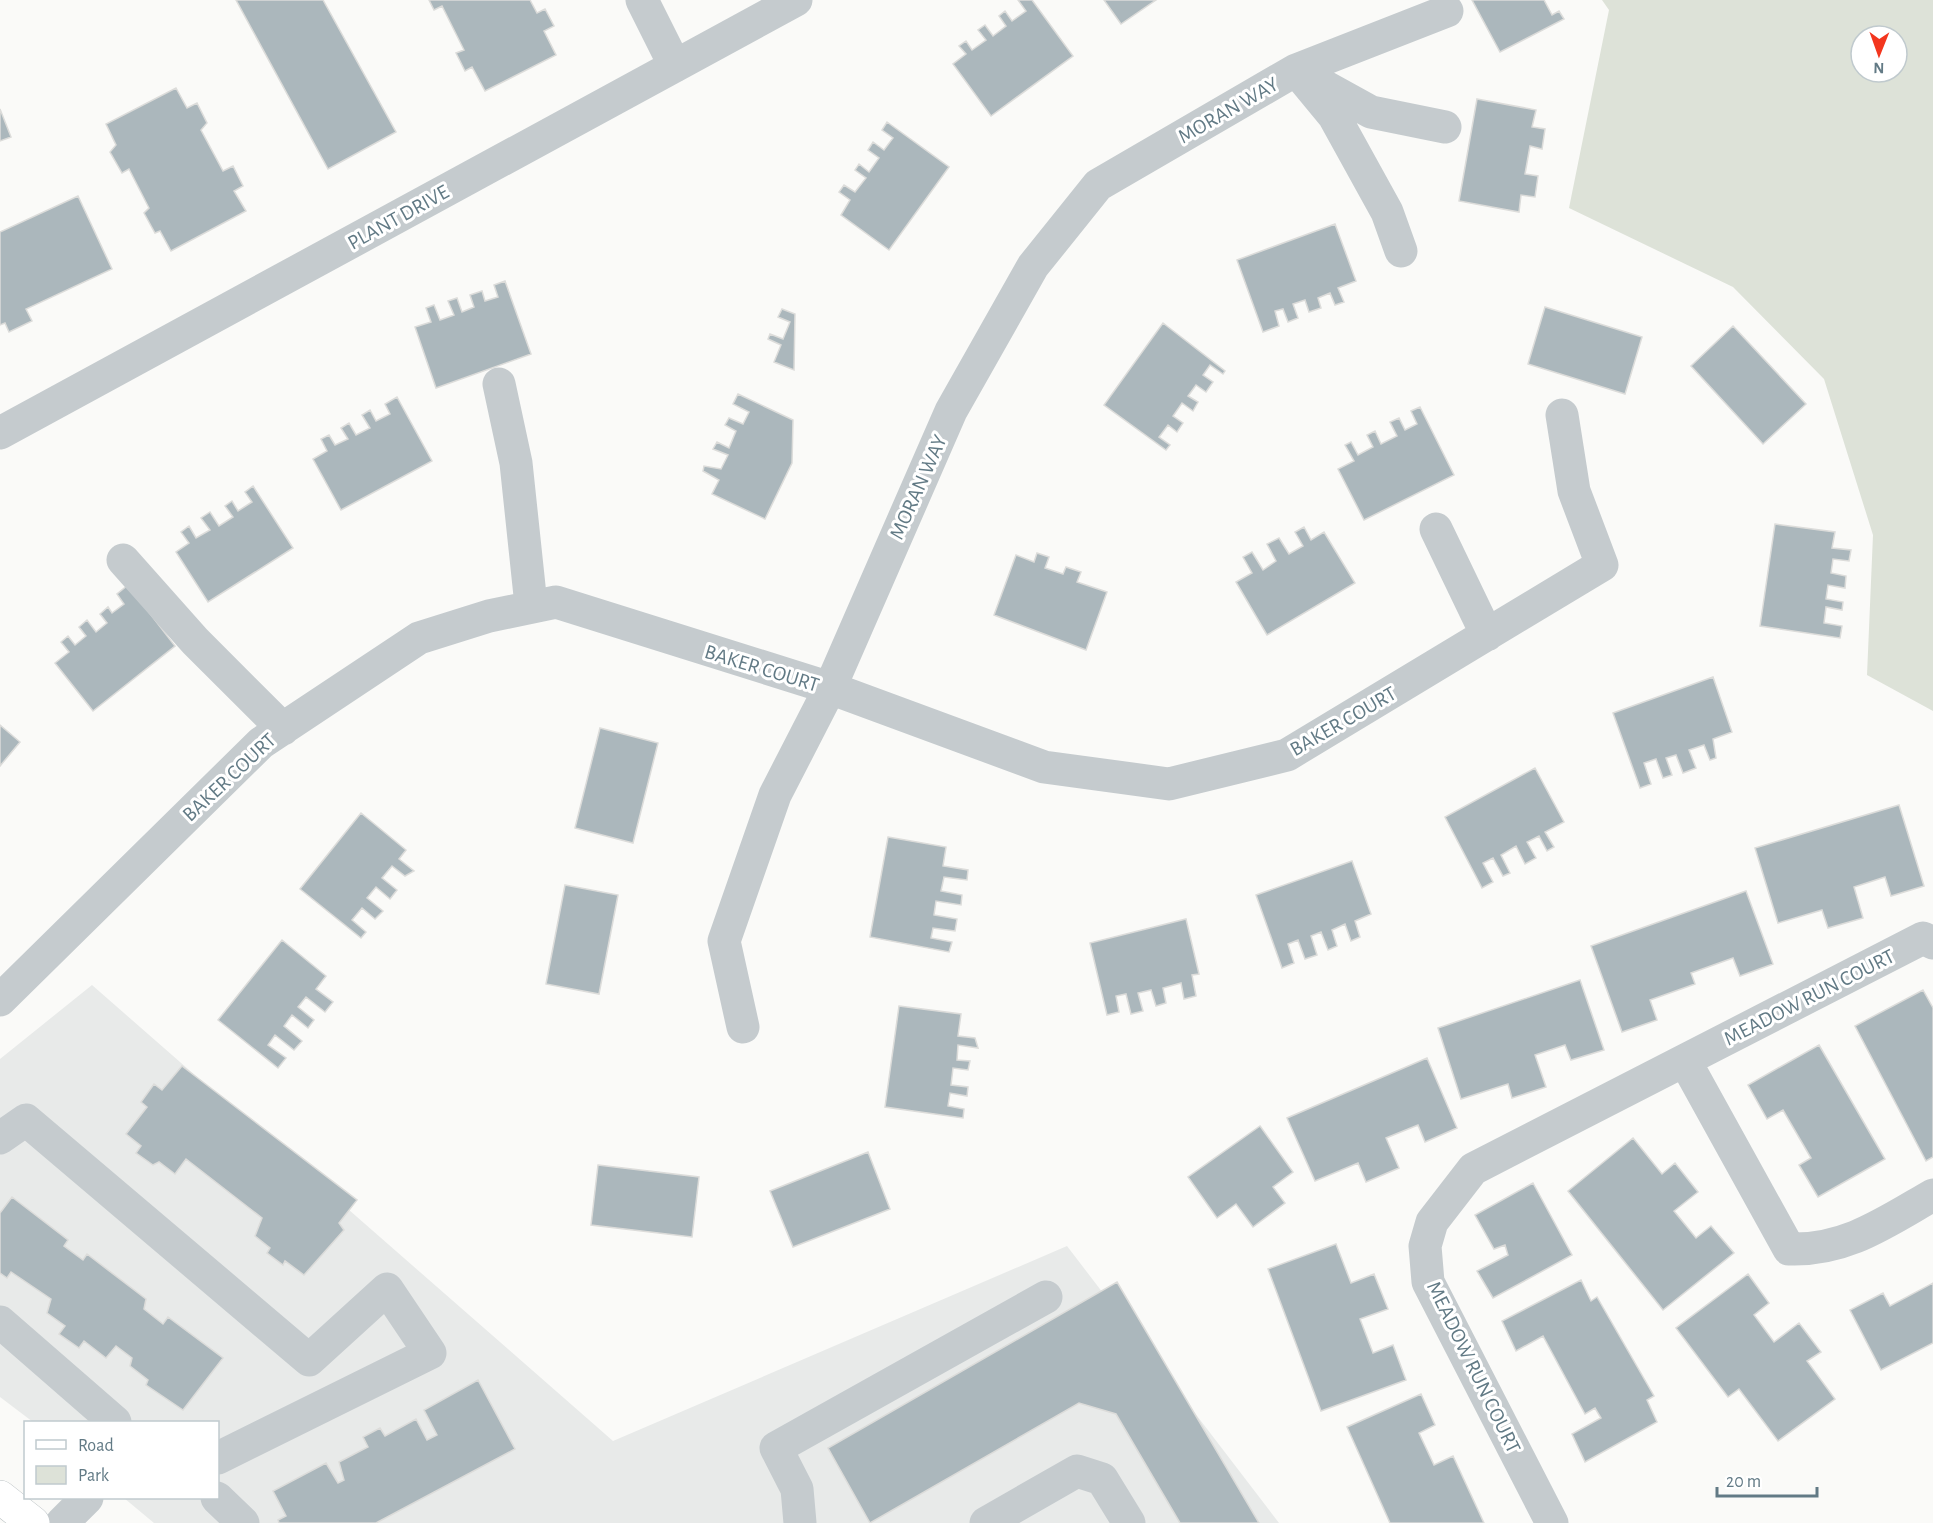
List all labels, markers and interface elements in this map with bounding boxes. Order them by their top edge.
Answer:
north arrow [1849,24,1909,84]
text: N [1873,60,1884,76]
street label: MORAN WAY [1174,73,1282,148]
street label: PLANT DRIVE [344,181,452,254]
street label: MORAN WAY [886,432,951,543]
street label: BAKER COURT [702,641,822,696]
street label: BAKER COURT [1287,683,1400,760]
street label: BAKER COURT [179,729,280,826]
street label: MEADOW RUN COURT [1721,945,1898,1050]
street label: MEADOW RUN COURT [1423,1278,1524,1456]
legend [24,1421,219,1499]
text: Road [78,1437,114,1455]
scale bar [1717,1460,1818,1498]
text: Park [78,1467,110,1485]
text: 20 m [1726,1473,1761,1491]

